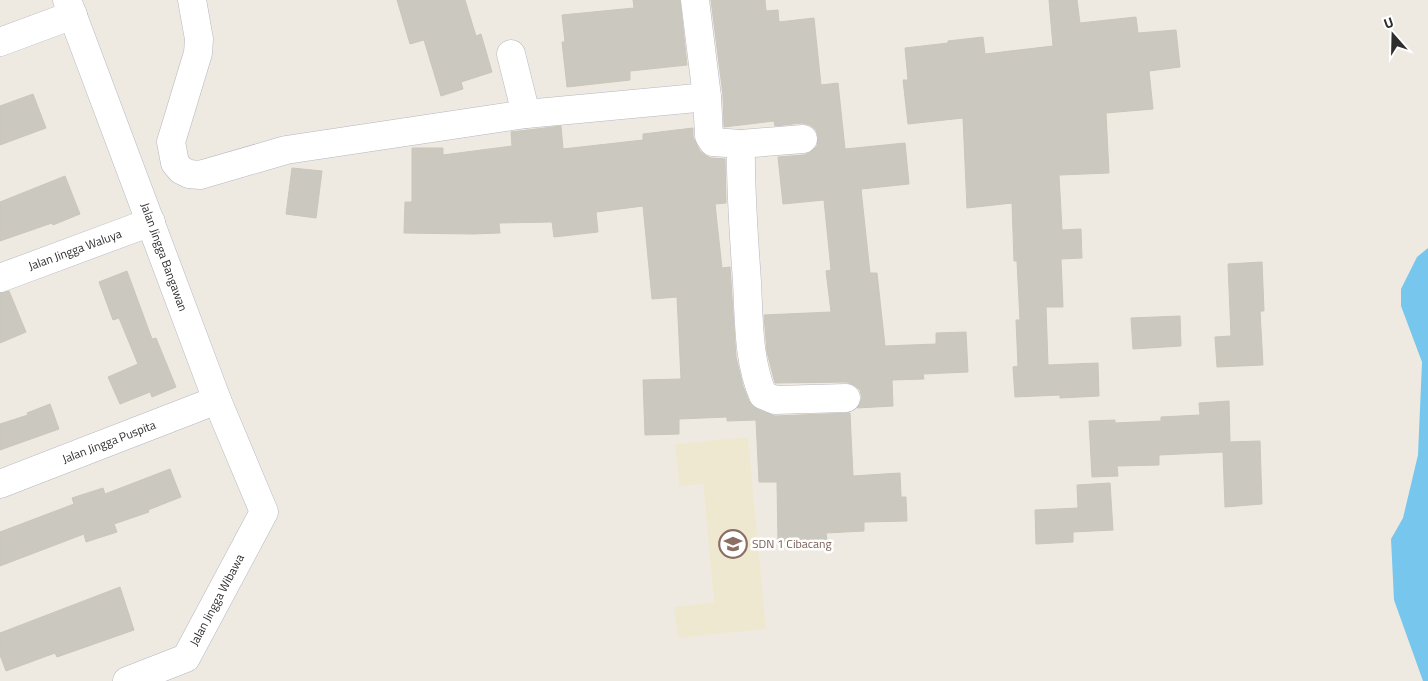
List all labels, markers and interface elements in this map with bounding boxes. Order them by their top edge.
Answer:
north arrow [1368,10,1418,60]
text: U [1380,11,1396,34]
street label: Jalan Jingga Bangawan [136,200,193,314]
street label: Jalan Jingga Waluya [25,224,124,275]
street label: Jalan Jingga Puspita [59,415,158,468]
school or university icon: SDN 1 Cibacang [718,529,748,559]
place label: SDN 1 Cibacang [752,534,832,553]
street label: Jalan Jingga Wibawa [184,550,249,649]

